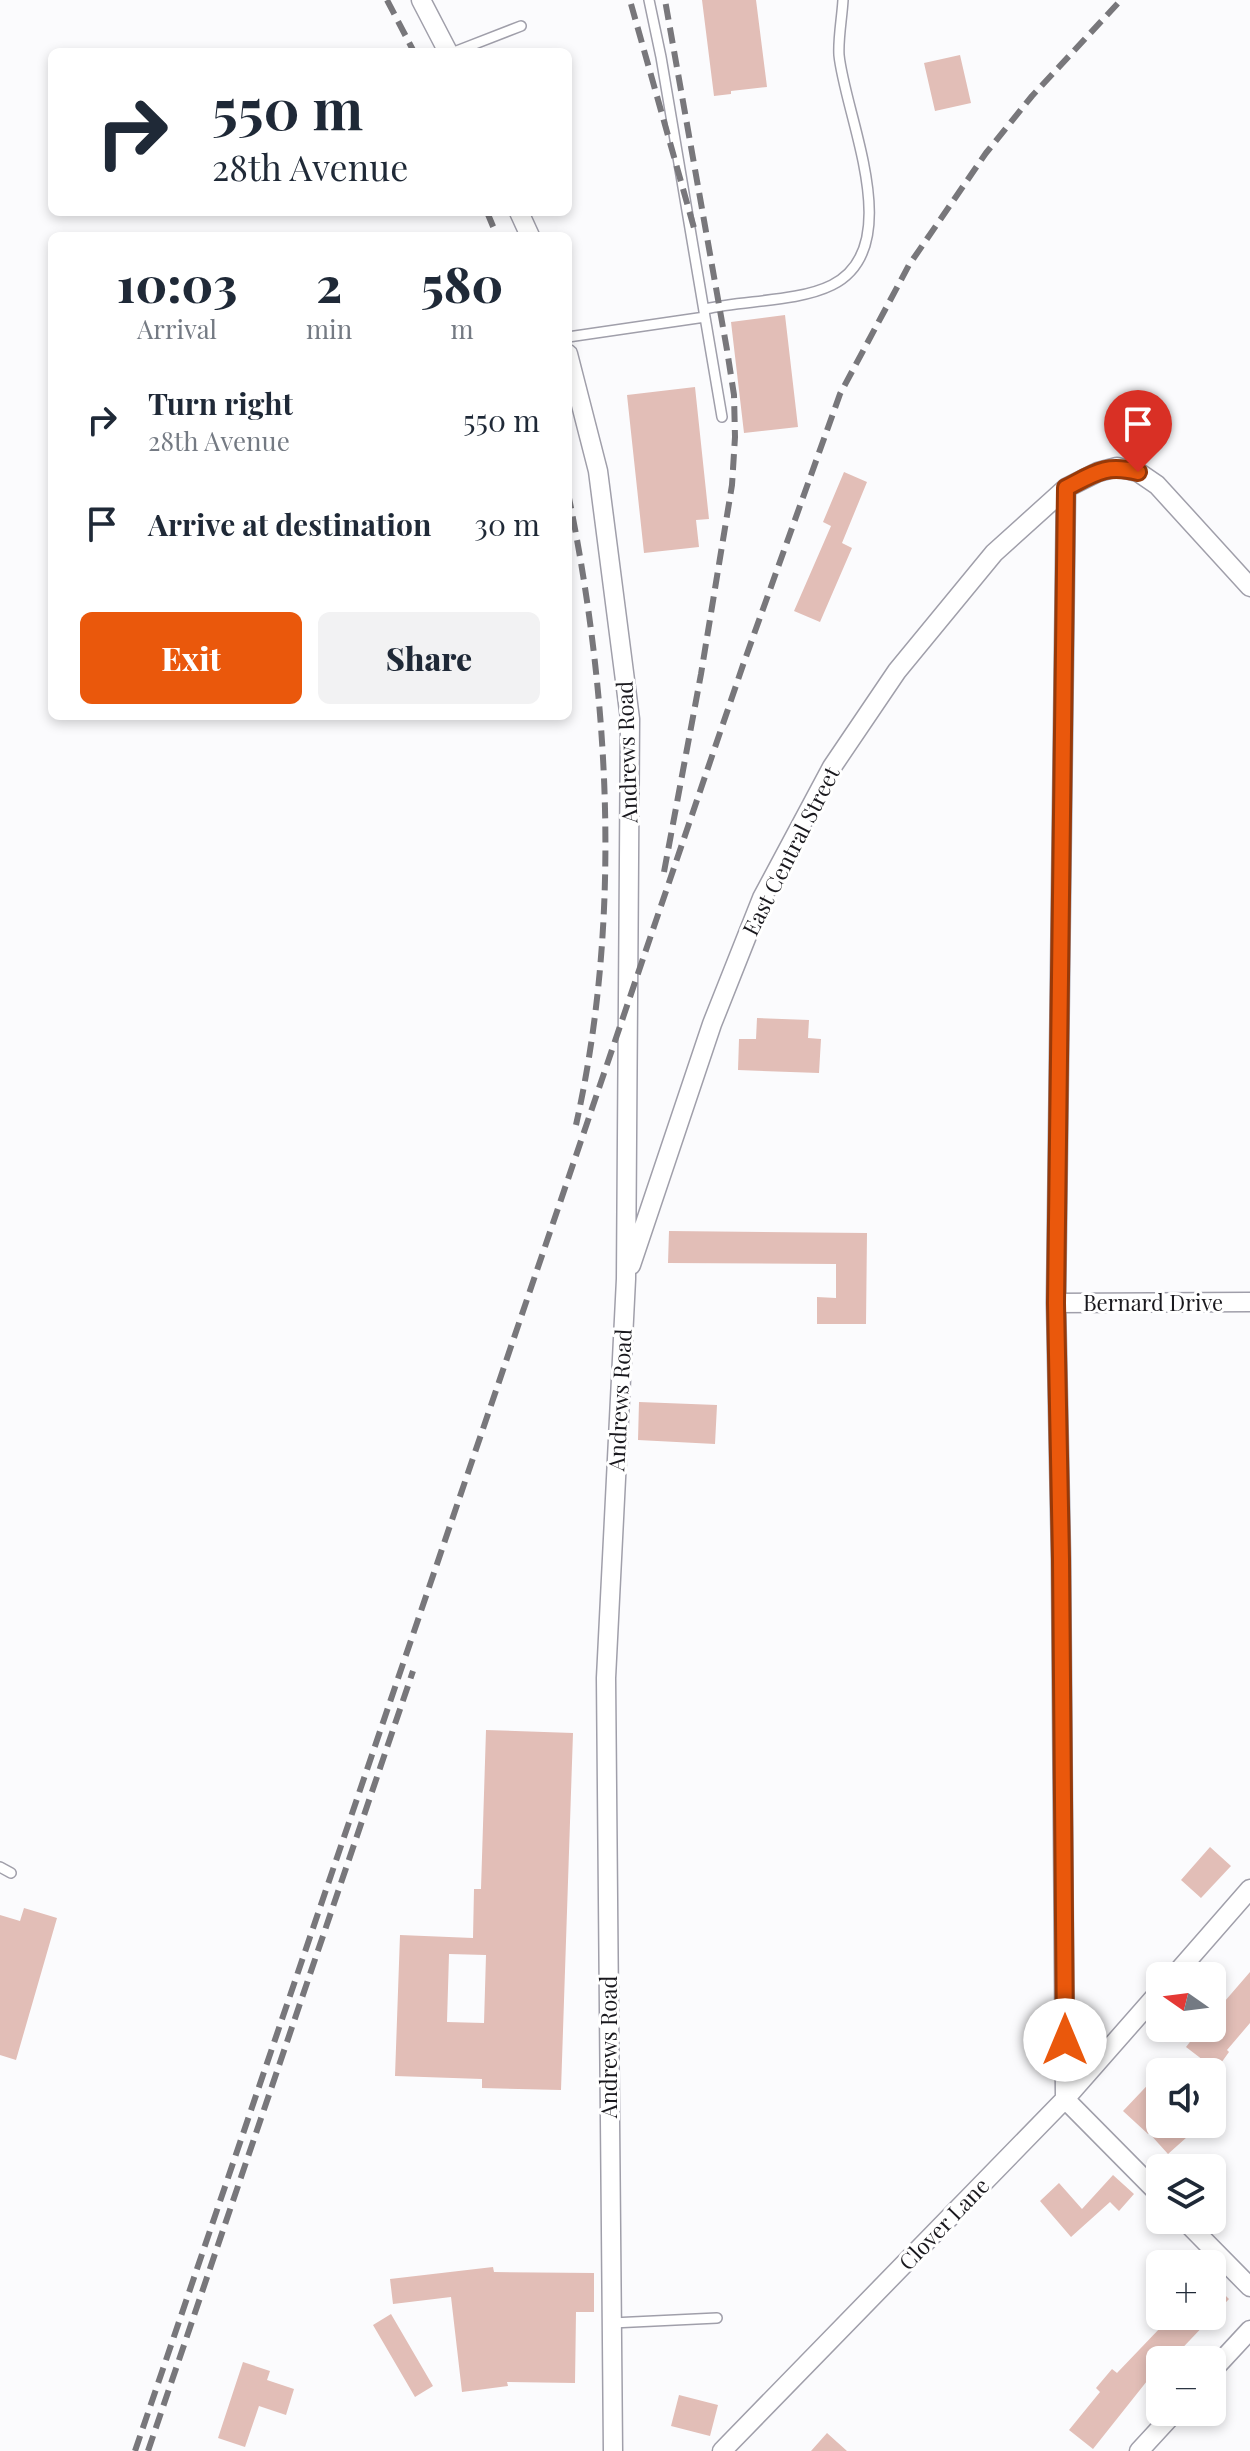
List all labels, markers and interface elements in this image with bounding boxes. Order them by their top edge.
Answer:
text: 550 m [212,70,363,145]
icon: right [80,80,184,184]
text: 28th Avenue [212,142,408,190]
text: 10:03 [117,251,237,315]
text: 2 [316,251,342,315]
text: 580 [421,251,503,315]
text: Arrival [137,311,217,346]
text: min [306,311,352,346]
text: m [451,311,474,346]
text: Turn right [148,383,293,423]
pin [1104,390,1172,472]
icon: right [80,398,124,442]
text: 550 m [463,400,540,440]
icon: arrive [1116,402,1160,446]
text: 28th Avenue [148,423,290,458]
icon: arrive [80,502,124,546]
text: Arrive at destination [148,504,431,544]
text: 30 m [474,504,540,544]
button: Exit [80,612,302,704]
button: Share [318,612,540,704]
street label: Andrews Road [609,680,644,825]
street label: East Central Street [735,760,846,940]
street label: Bernard Drive [1083,1287,1223,1317]
street label: Andrews Road [600,1328,638,1473]
north arrow [1146,1962,1226,2042]
map controls [1146,1962,1226,2426]
street label: Andrews Road [593,1976,623,2119]
position arrow [1023,1998,1107,2082]
button: sound [1146,2058,1226,2138]
button: layers [1146,2154,1226,2234]
street label: Clover Lane [892,2171,995,2276]
button: + [1146,2250,1226,2330]
button: − [1146,2346,1226,2426]

